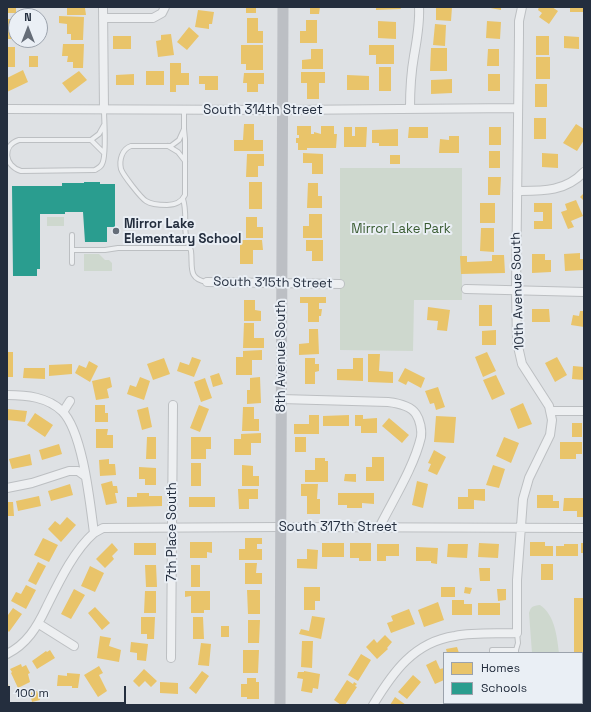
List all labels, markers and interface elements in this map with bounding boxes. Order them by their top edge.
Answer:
north arrow [8,8,48,48]
text: N [24,10,32,24]
street label: South 314th Street [203,102,323,118]
place label: Mirror Lake Elementary School [124,216,241,247]
park label: Mirror Lake Park [351,221,451,237]
marker: Mirror Lake Elementary School [111,226,121,236]
street label: 10th Avenue South [508,232,528,350]
street label: South 315th Street [213,274,333,292]
street label: 8th Avenue South [273,300,289,412]
street label: 7th Place South [164,482,180,582]
street label: South 317th Street [279,519,397,535]
legend [443,652,583,704]
text: Homes [481,660,520,676]
scale bar [10,678,128,704]
text: Schools [481,680,527,696]
text: 100 m [15,685,49,701]

